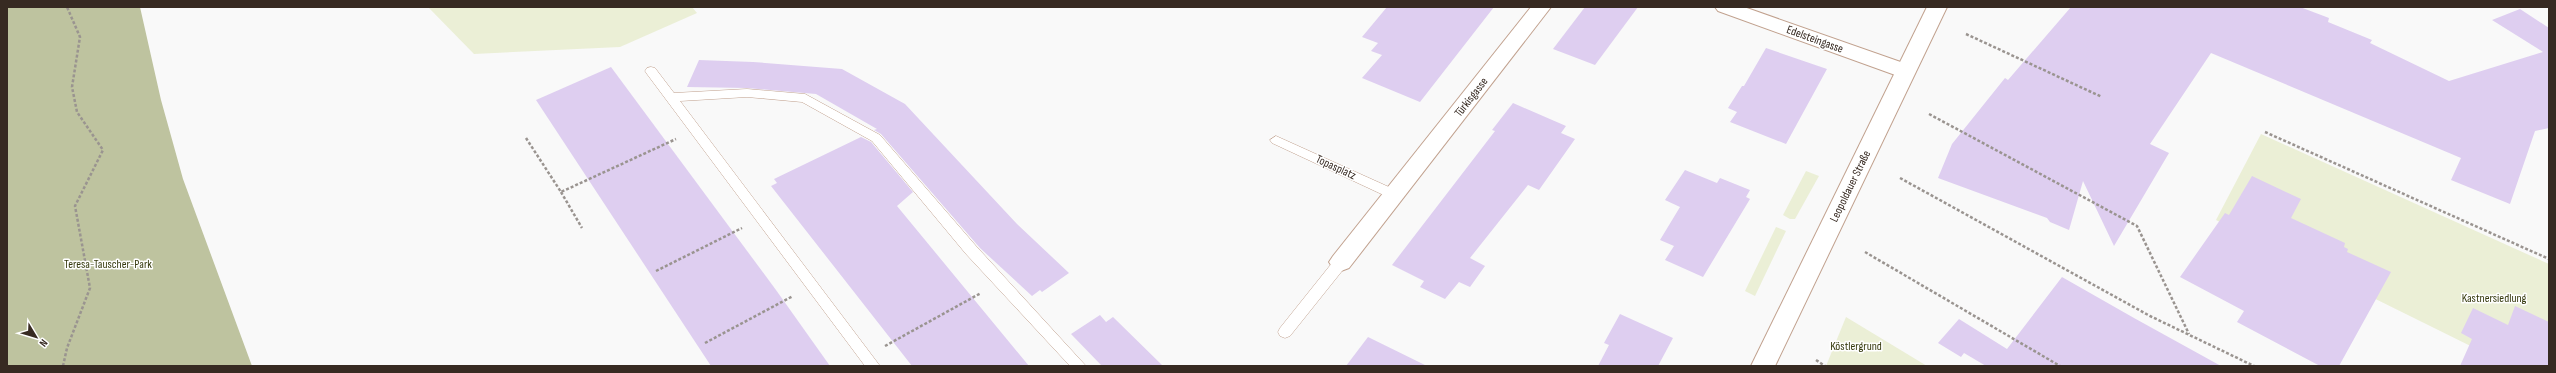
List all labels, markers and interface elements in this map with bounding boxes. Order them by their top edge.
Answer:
street label: Edelsteingasse [1784,22,1846,57]
street label: Türkisgasse [1451,74,1492,120]
street label: Leopoldauer Straße [1827,148,1874,224]
street label: Topasplatz [1313,152,1359,184]
park label: Teresa-Tauscher-Park [64,257,152,272]
park label: Kastnersiedlung [2462,291,2527,306]
north arrow [16,317,56,357]
text: N [36,337,50,349]
park label: Köstlergrund [1830,339,1882,354]

